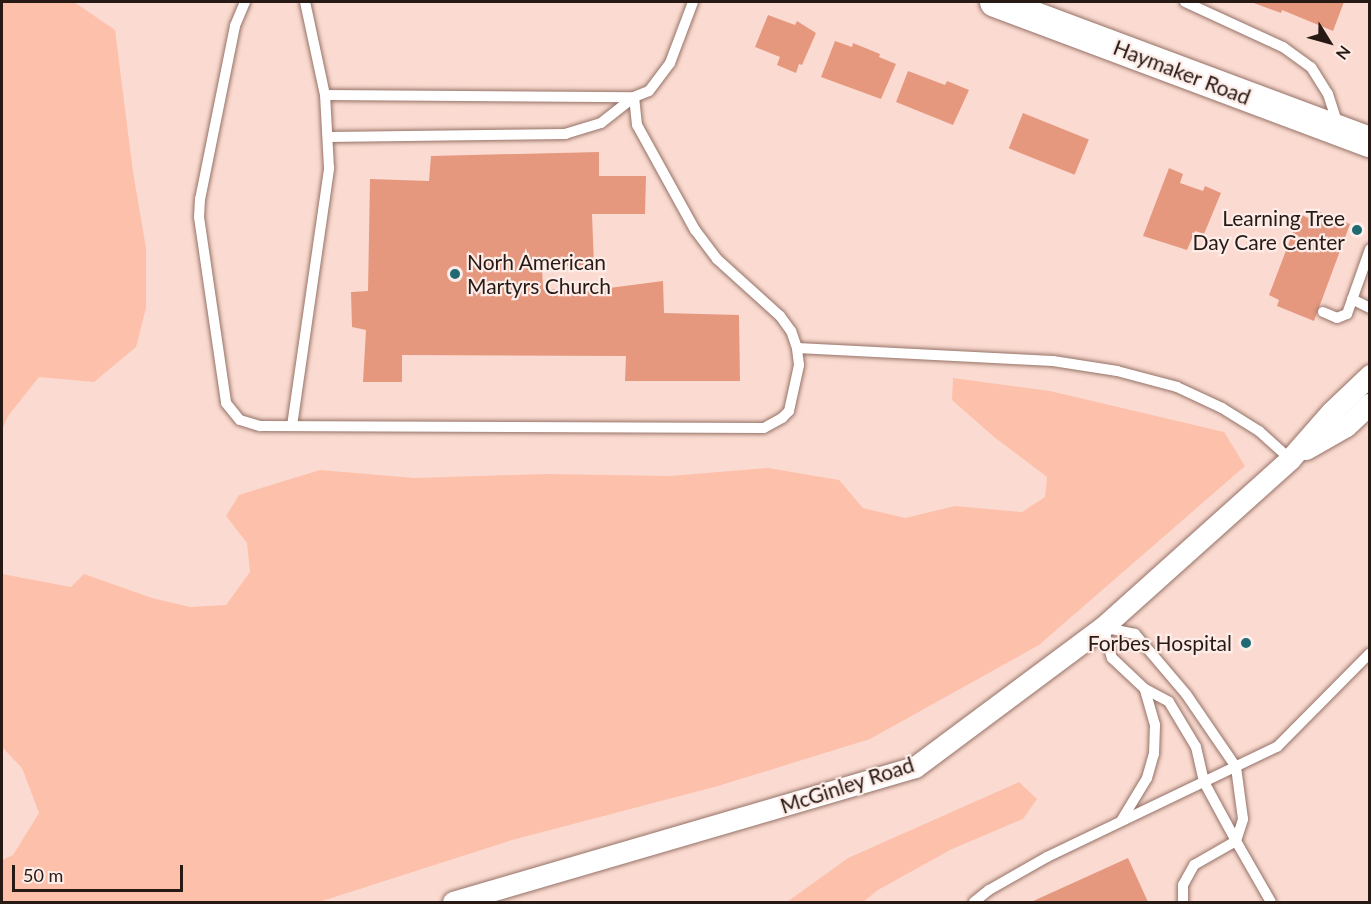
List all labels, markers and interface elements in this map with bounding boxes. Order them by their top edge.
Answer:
north arrow [1299,12,1359,72]
street label: Haymaker Road [1110,34,1254,110]
text: N [1332,42,1355,64]
place label: Learning Tree Day Care Center [1192,205,1345,255]
marker: Learning Tree Day Care Center [1350,223,1364,237]
place label: Norh American Martyrs Church [467,249,611,299]
marker: Norh American Martyrs Church [448,267,462,281]
place label: Forbes Hospital [1088,630,1232,656]
marker: Forbes Hospital [1237,634,1255,652]
street label: McGinley Road [777,751,917,819]
scale bar [15,853,186,891]
text: 50 m [23,864,63,886]

